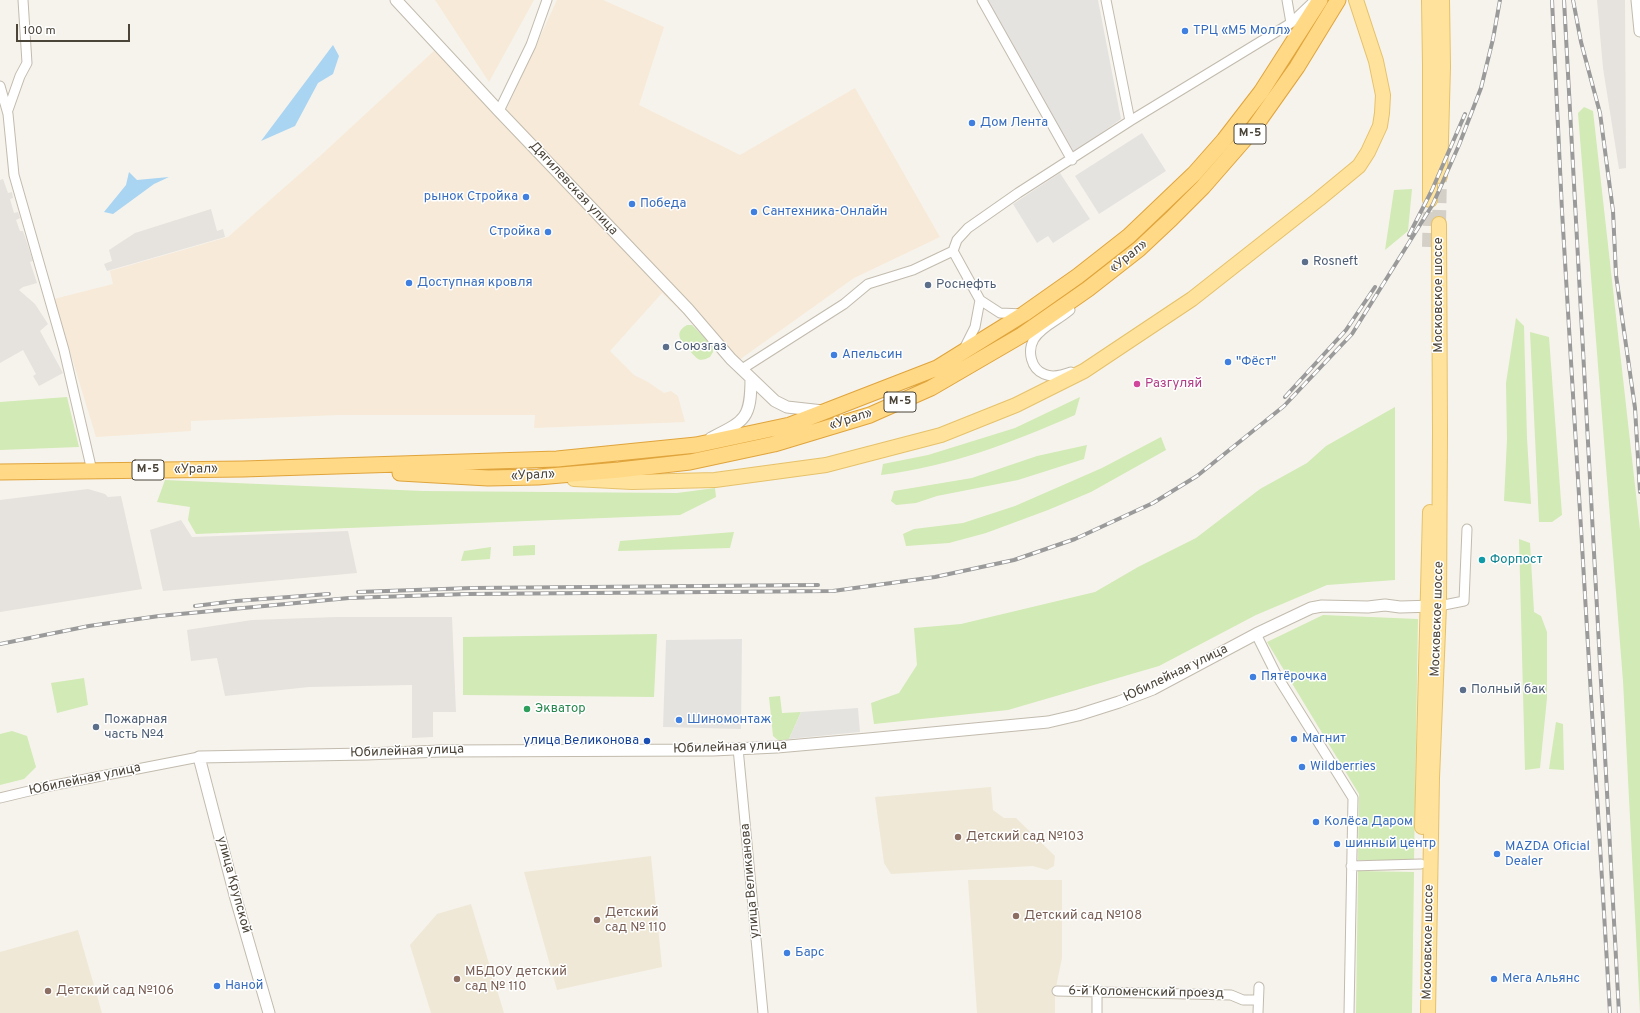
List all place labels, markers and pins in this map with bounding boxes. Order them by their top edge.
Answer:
place label: ТРЦ «М5 Молл» [1193,23,1290,39]
marker: ТРЦ «М5 Молл» [1180,26,1190,36]
place label: Дом Лента [980,115,1048,131]
marker: Дом Лента [967,118,977,128]
place label: рынок Стройка [424,189,518,205]
marker: рынок Стройка [521,192,531,202]
place label: Победа [640,196,686,212]
marker: Победа [627,199,637,209]
place label: Сантехника-Онлайн [762,204,887,220]
marker: Сантехника-Онлайн [749,207,759,217]
place label: Стройка [489,224,540,240]
marker: Стройка [543,227,553,237]
place label: Rosneft [1313,254,1358,270]
marker: Rosneft [1300,257,1310,267]
place label: Доступная кровля [417,275,533,291]
place label: Роснефть [936,277,997,293]
marker: Доступная кровля [404,278,414,288]
marker: Роснефть [923,280,933,290]
place label: Союзгаз [674,339,727,355]
marker: Союзгаз [661,342,671,352]
place label: Апельсин [842,347,902,363]
marker: Апельсин [829,350,839,360]
place label: "Фёст" [1236,354,1276,370]
marker: "Фёст" [1223,357,1233,367]
place label: Разгуляй [1145,376,1202,392]
marker: Разгуляй [1132,379,1142,389]
place label: Форпост [1490,552,1543,568]
marker: Форпост [1477,555,1487,565]
place label: Пятёрочка [1261,669,1327,685]
marker: Пятёрочка [1248,672,1258,682]
place label: Полный бак [1471,682,1546,698]
marker: Полный бак [1458,685,1468,695]
place label: Экватор [535,701,586,717]
marker: Экватор [522,704,532,714]
place label: Пожарная часть №4 [104,712,167,743]
place label: Шиномонтаж [687,712,771,728]
marker: Шиномонтаж [674,715,684,725]
marker: Пожарная часть №4 [91,722,101,732]
place label: Магнит [1302,731,1346,747]
place label: улица Великонова [523,733,639,749]
marker: Магнит [1289,734,1299,744]
marker: улица Великонова [642,736,652,746]
place label: Wildberries [1310,759,1376,775]
marker: Wildberries [1297,762,1307,772]
place label: Колёса Даром [1324,814,1413,830]
marker: Колёса Даром [1311,817,1321,827]
place label: Детский сад №103 [966,829,1084,845]
marker: Детский сад №103 [953,832,963,842]
place label: шинный центр [1345,836,1436,852]
marker: шинный центр [1332,839,1342,849]
place label: MAZDA Oficial Dealer [1505,839,1590,870]
marker: MAZDA Oficial Dealer [1492,849,1502,859]
place label: Детский сад № 110 [605,905,666,936]
place label: Детский сад №108 [1024,908,1142,924]
marker: Детский сад №108 [1011,911,1021,921]
marker: Детский сад № 110 [592,915,602,925]
place label: Барс [795,945,825,961]
marker: Барс [782,948,792,958]
place label: МБДОУ детский сад № 110 [465,964,567,995]
place label: Мега Альянс [1502,971,1580,987]
marker: МБДОУ детский сад № 110 [452,974,462,984]
marker: Мега Альянс [1489,974,1499,984]
place label: Наной [225,978,263,994]
marker: Наной [212,981,222,991]
place label: Детский сад №106 [56,983,174,999]
marker: Детский сад №106 [43,986,53,996]

